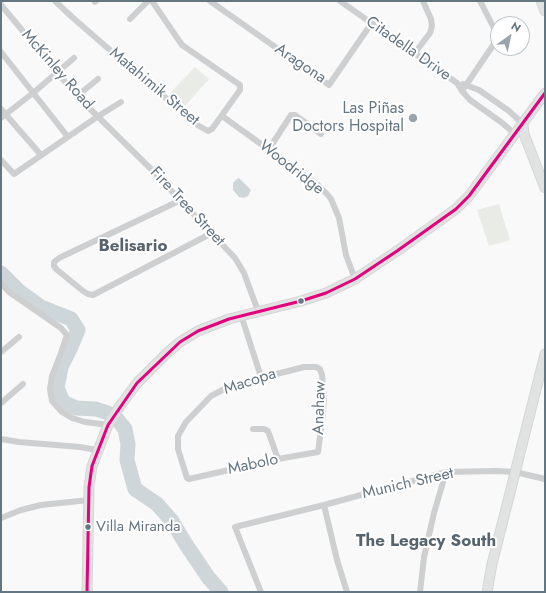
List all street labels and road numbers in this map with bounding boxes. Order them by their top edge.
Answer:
street label: Citadella Drive [362,13,454,85]
street label: McKinley Road [17,26,97,114]
street label: Aragona [271,40,329,88]
street label: Matahimik Street [105,44,203,130]
street label: Woodridge [255,137,327,199]
street label: Fire Tree Street [145,163,229,251]
street label: Macopa [221,365,279,399]
street label: Anahaw [309,381,331,435]
street label: Mabolo [226,450,280,480]
street label: Munich Street [361,464,455,504]

